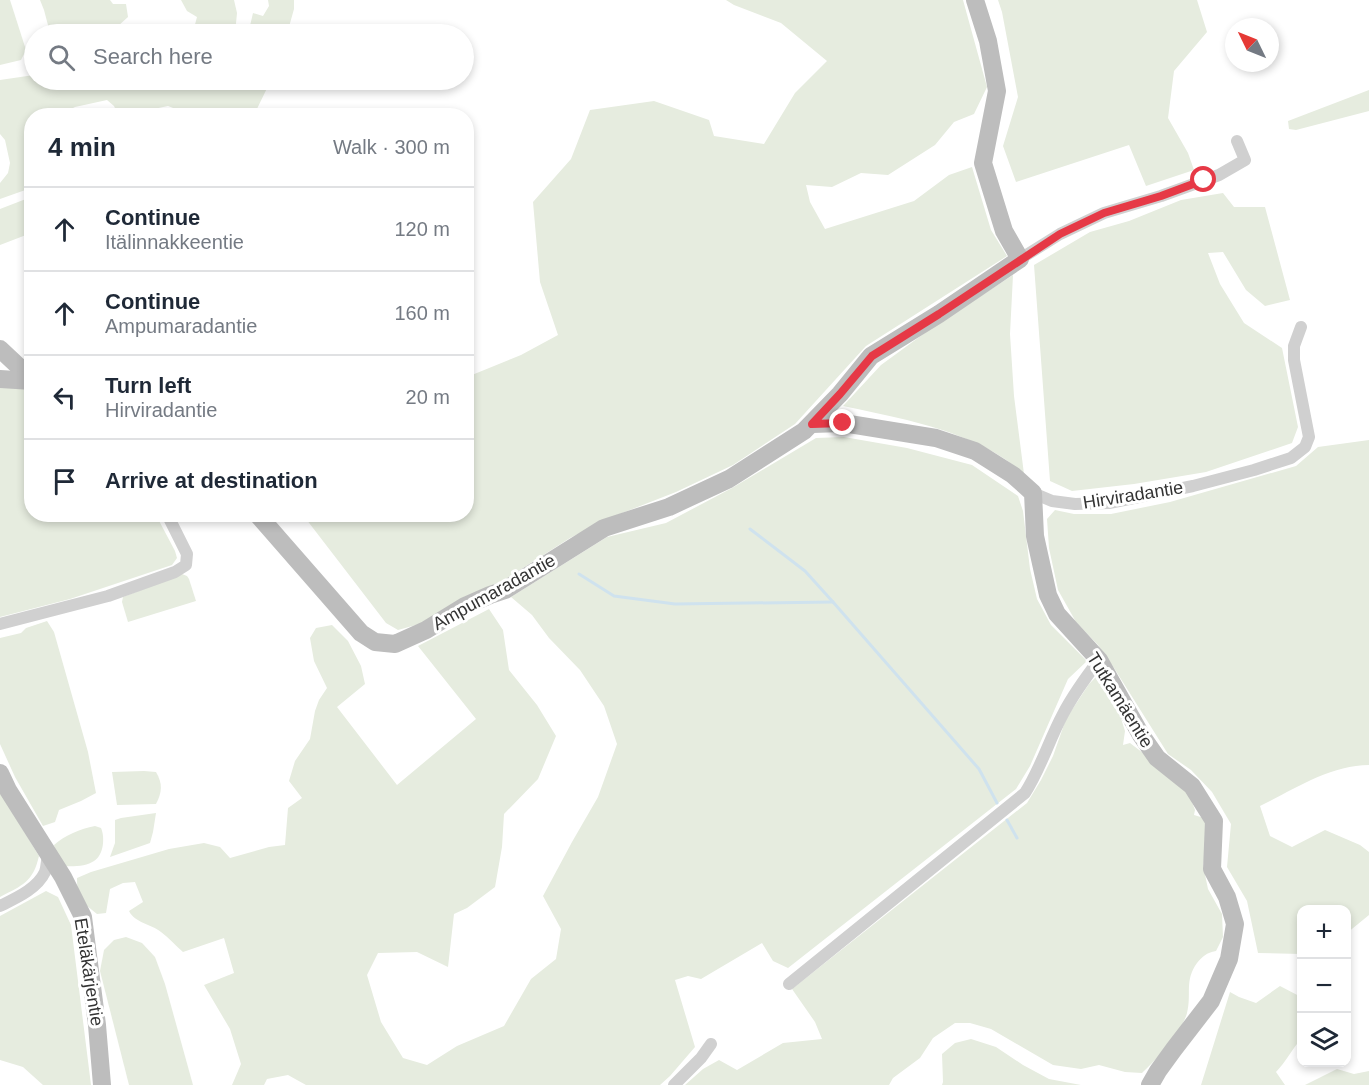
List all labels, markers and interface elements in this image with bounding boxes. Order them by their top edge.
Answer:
north arrow [1225,18,1279,72]
search box [24,24,474,90]
icon: search [45,41,78,74]
text: Search here [93,44,213,69]
text: 4 min [48,132,116,162]
text: Walk · 300 m [333,136,450,158]
route start [1190,166,1216,192]
text: Continue [105,205,200,230]
icon: ahead [48,213,81,246]
text: 120 m [394,218,450,240]
text: Itälinnakkeentie [105,231,244,253]
text: Continue [105,289,200,314]
icon: ahead [48,297,81,330]
text: 160 m [394,302,450,324]
text: Ampumaradantie [105,315,257,337]
text: Turn left [105,373,191,398]
icon: left [48,381,81,414]
text: 20 m [406,386,450,408]
text: Hirviradantie [105,399,217,421]
route end [829,409,855,435]
icon: arrive [48,465,81,498]
text: Arrive at destination [105,468,318,493]
street label: Hirviradantie [1082,477,1184,513]
street label: Ampumaradantie [429,550,559,634]
street label: Tutkamäentie [1083,649,1157,751]
map controls [1297,905,1351,1067]
button: + [1297,905,1351,959]
street label: Eteläkärjentie [71,917,107,1027]
button: − [1297,959,1351,1013]
button: layers [1297,1013,1351,1067]

